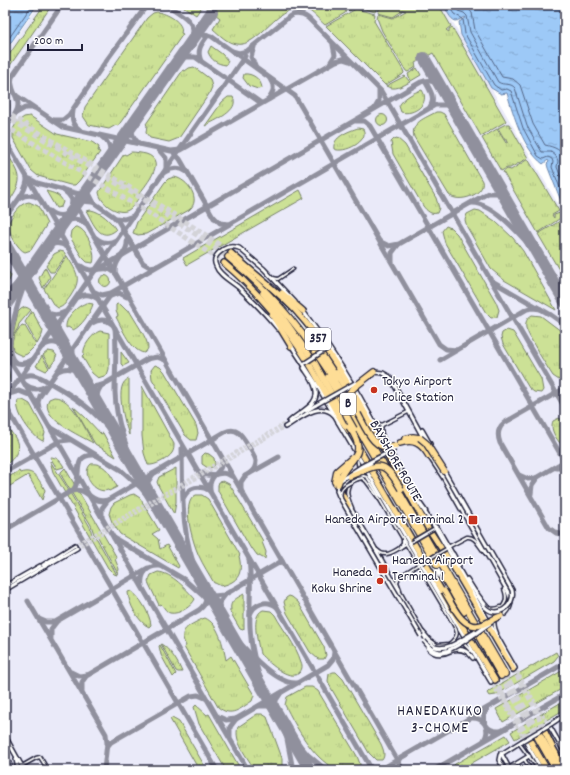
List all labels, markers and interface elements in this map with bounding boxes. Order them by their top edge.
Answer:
scale bar [28,26,82,52]
text: 200 m [34,33,63,50]
road number: 357 [305,328,331,350]
place label: Tokyo Airport Police Station [382,372,454,408]
marker: Tokyo Airport Police Station [369,385,379,395]
road number: B [340,393,356,415]
street label: BAYSHORE ROUTE [364,417,427,506]
place label: Haneda Airport Terminal 2 [325,510,464,530]
marker: Haneda Airport Terminal 2 [467,514,479,526]
place label: Haneda Airport Terminal 1 [392,551,473,587]
place label: Haneda Koku Shrine [311,563,372,599]
marker: Haneda Airport Terminal 1 [377,563,389,575]
marker: Haneda Koku Shrine [375,576,385,586]
district label: HANEDAKUKO 3-CHOME [397,701,483,740]

